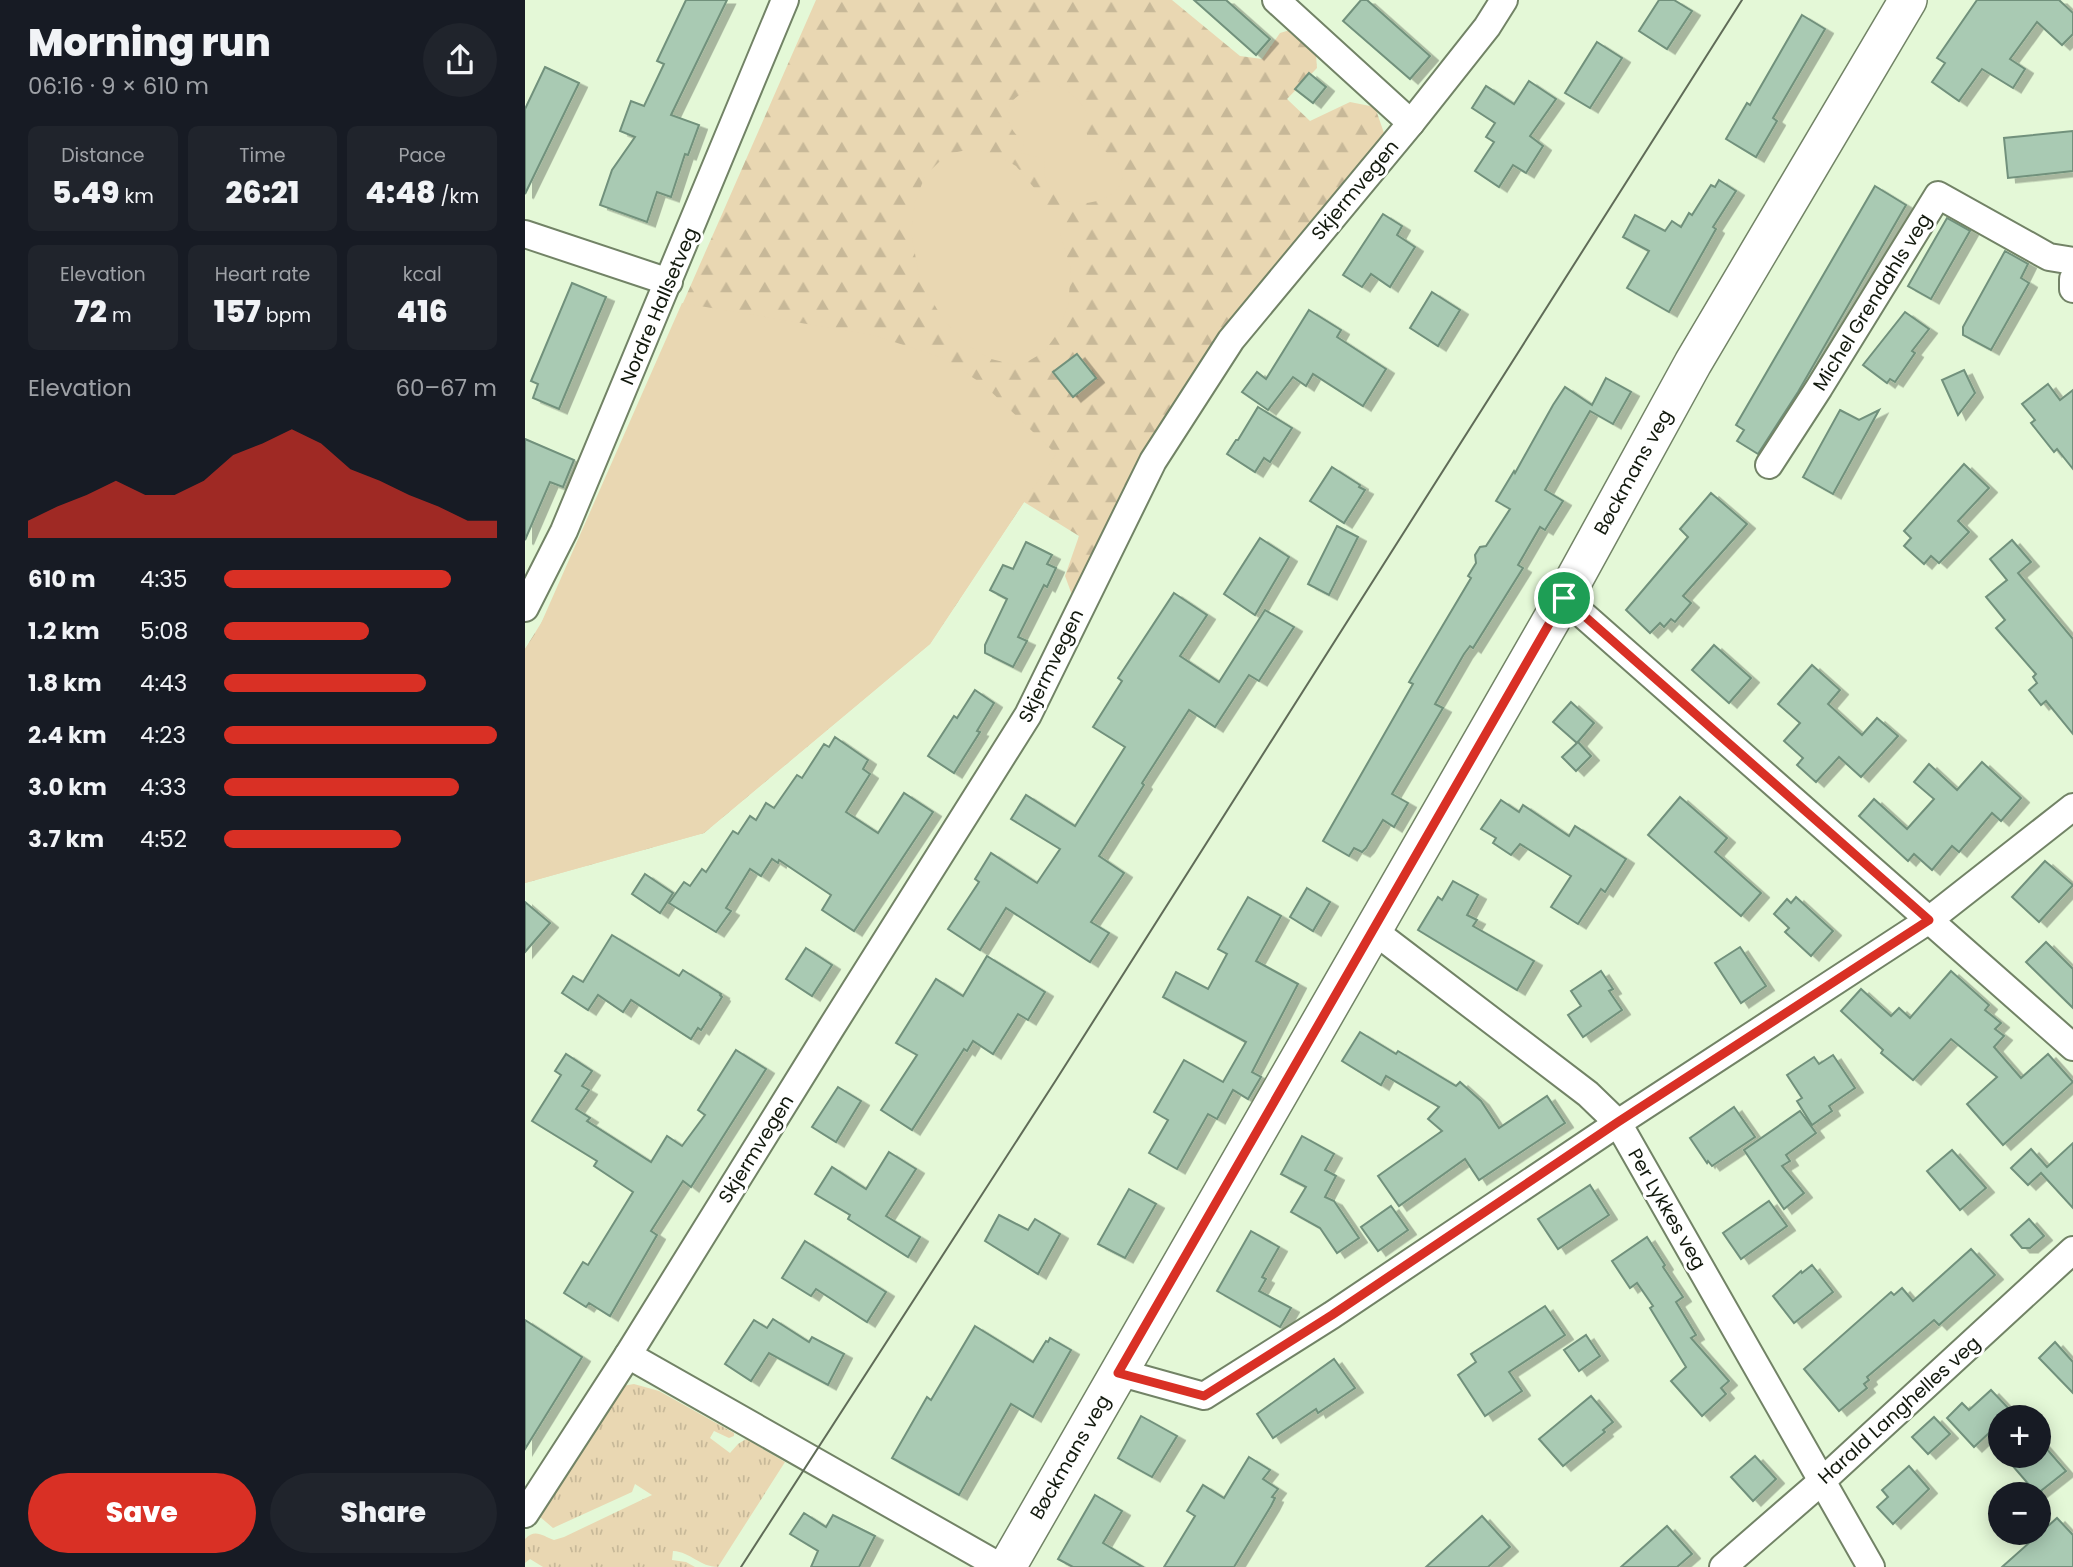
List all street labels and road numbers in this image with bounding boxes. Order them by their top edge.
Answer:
street label: Skjermvegen [1305,134,1405,246]
street label: Michel Grendahls veg [1806,208,1938,396]
street label: Nordre Hallsetveg [614,223,704,389]
street label: Bøckmans veg [1587,404,1679,540]
street label: Skjermvegen [1012,605,1090,727]
street label: Skjermvegen [712,1090,800,1208]
street label: Per Lykkes veg [1621,1144,1713,1274]
street label: Harald Langhelles veg [1812,1330,1986,1490]
street label: Bøckmans veg [1023,1390,1117,1524]

